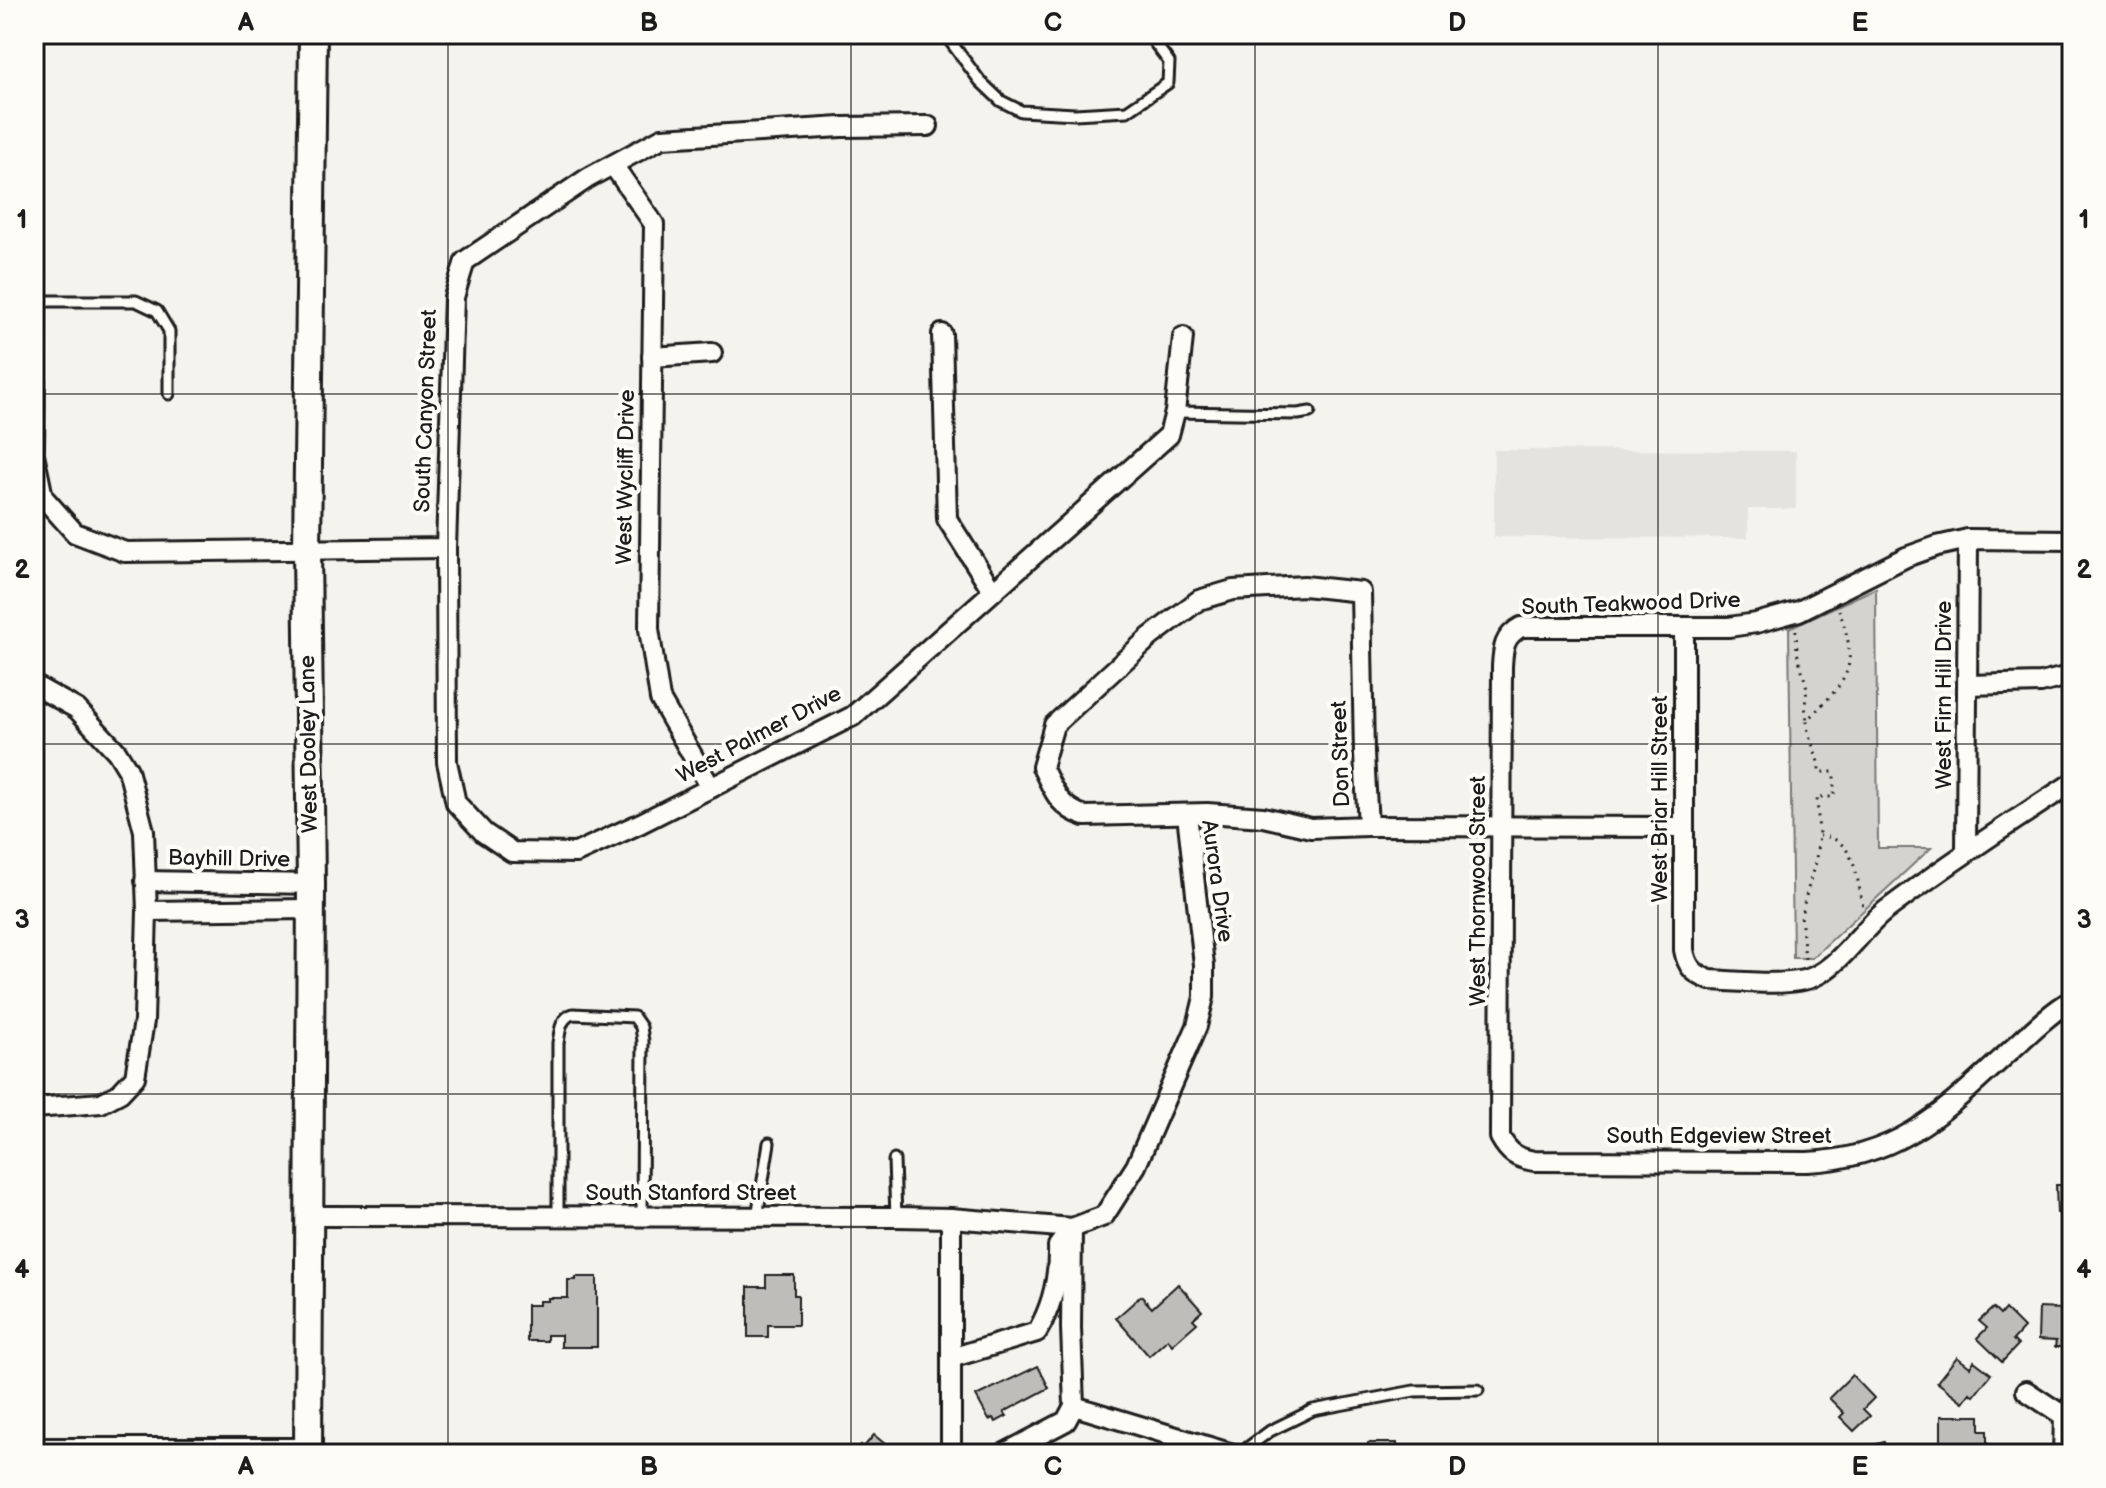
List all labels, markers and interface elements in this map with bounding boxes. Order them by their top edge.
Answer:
text: A [237,8,254,39]
text: B [640,8,658,39]
text: C [1044,8,1062,39]
text: D [1448,8,1466,39]
text: E [1852,8,1869,39]
text: 1 [17,205,27,236]
text: 1 [2079,205,2089,236]
street label: South Canyon Street [409,309,443,513]
street label: West Wycliff Drive [611,389,641,565]
text: 2 [14,555,30,586]
text: 2 [2076,555,2092,586]
street label: South Teakwood Drive [1521,587,1741,621]
street label: West Firn Hill Drive [1931,601,1958,789]
street label: West Dooley Lane [294,655,324,833]
street label: West Palmer Drive [672,680,846,790]
street label: West Briar Hill Street [1647,695,1674,902]
street label: Don Street [1326,700,1356,808]
street label: West Thornwood Street [1465,776,1492,1006]
street label: Aurora Drive [1195,818,1239,944]
street label: Bayhill Drive [168,844,290,874]
text: 3 [14,905,30,936]
text: 3 [2076,905,2092,936]
street label: South Edgeview Street [1607,1123,1832,1150]
street label: South Stanford Street [585,1180,797,1207]
text: 4 [14,1255,30,1286]
text: 4 [2076,1255,2092,1286]
text: A [237,1452,254,1483]
text: B [640,1452,658,1483]
text: C [1044,1452,1062,1483]
text: D [1448,1452,1466,1483]
text: E [1852,1452,1869,1483]

